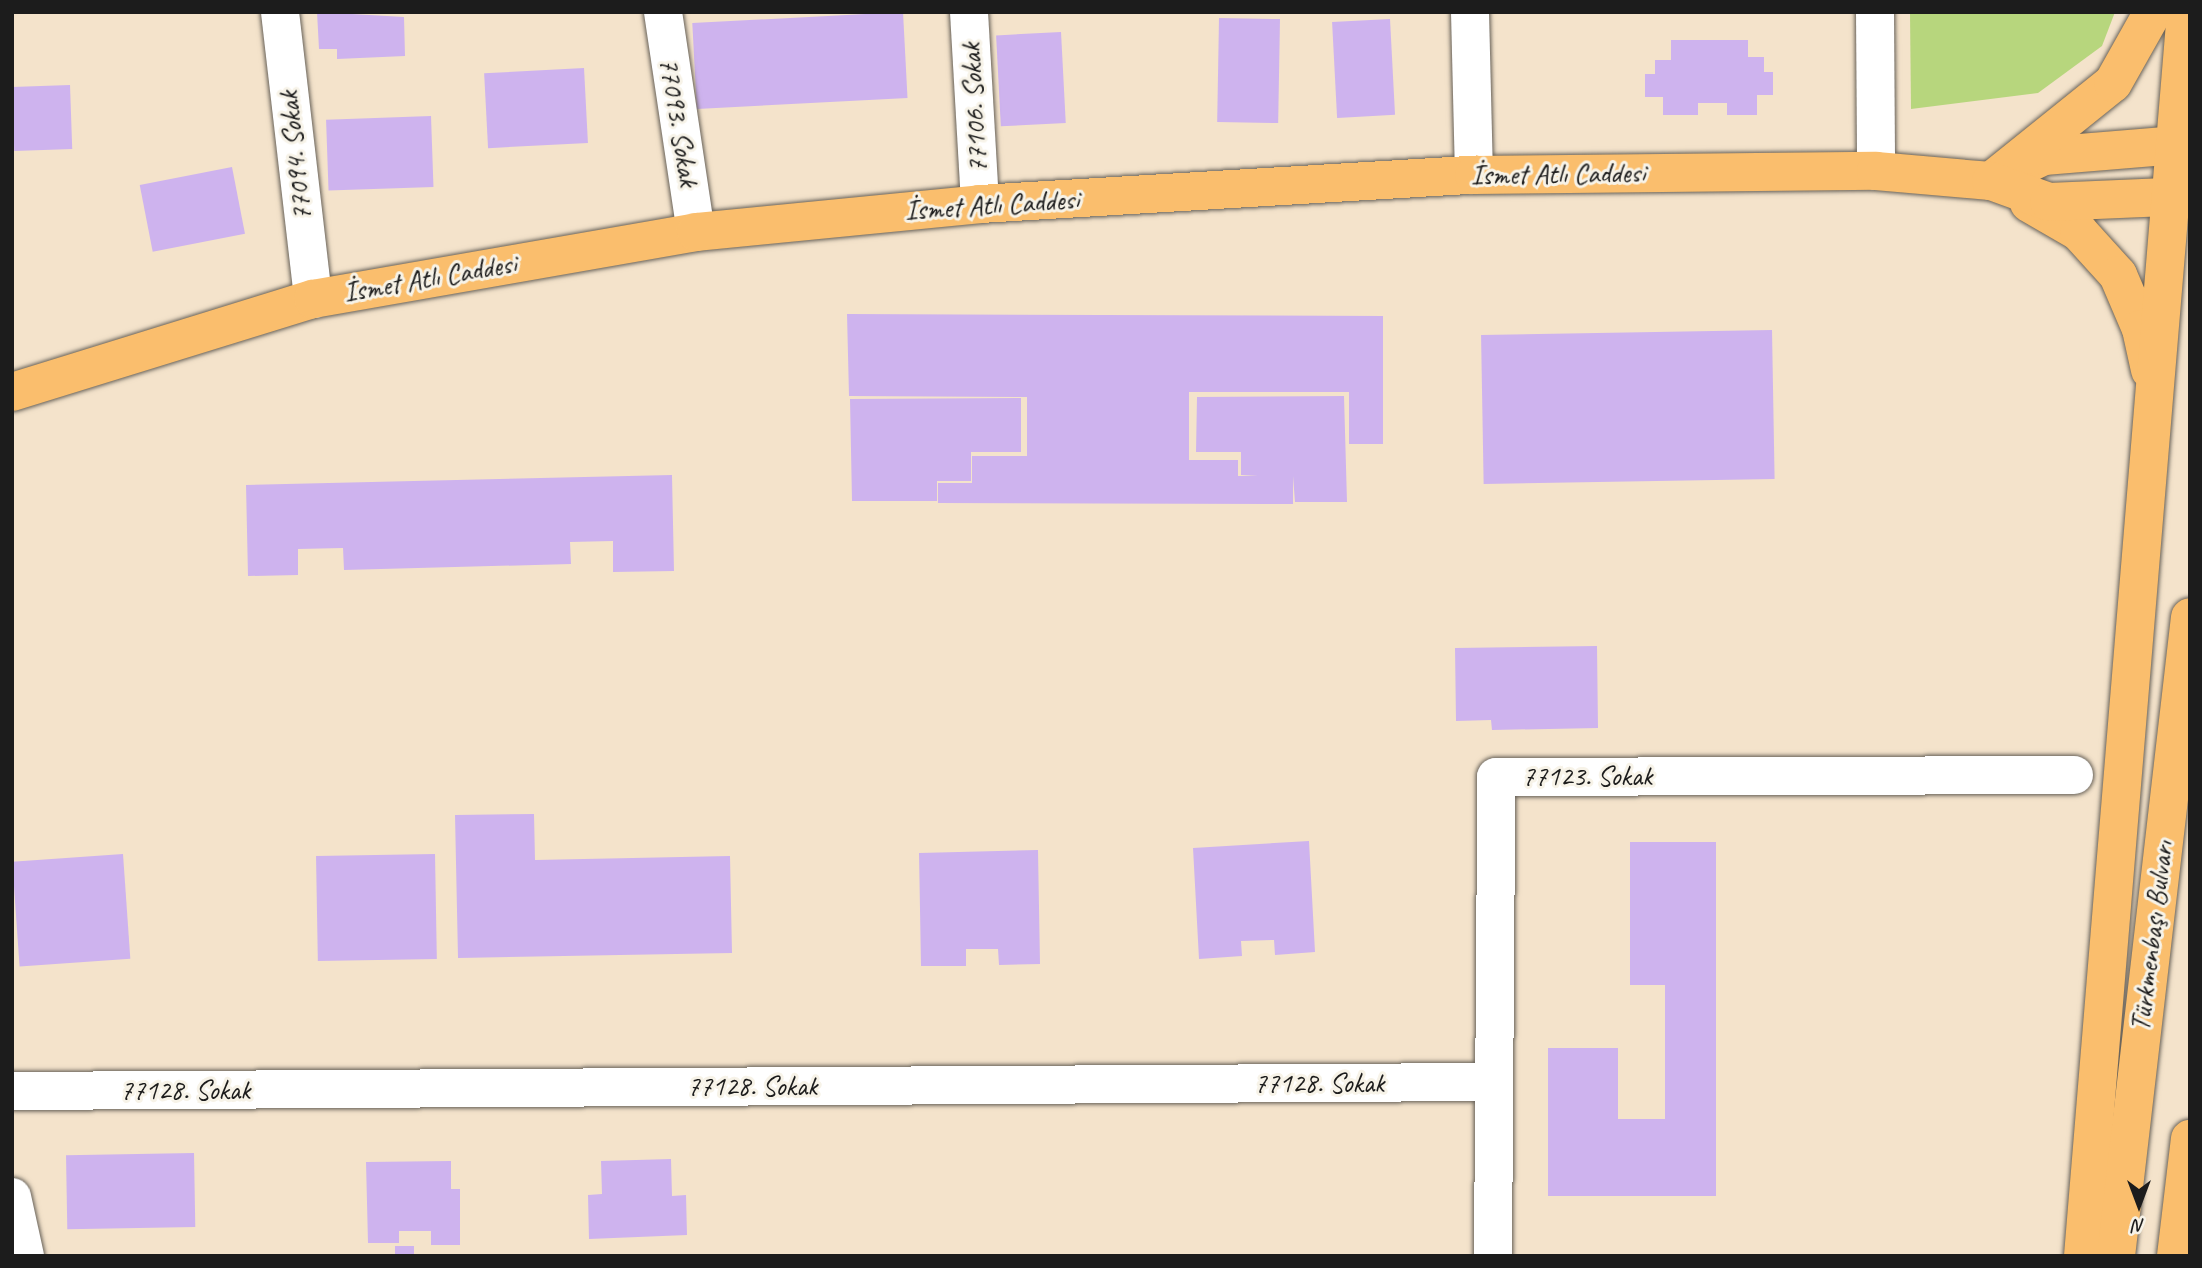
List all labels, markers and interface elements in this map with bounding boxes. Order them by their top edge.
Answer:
street label: 77106. Sokak [954,42,994,174]
street label: 77093. Sokak [652,55,706,189]
street label: 77094. Sokak [271,90,319,222]
street label: İsmet Atlı Caddesi [1471,156,1645,192]
street label: İsmet Atlı Caddesi [904,182,1080,228]
street label: İsmet Atlı Caddesi [341,246,519,310]
street label: 77123. Sokak [1522,759,1652,793]
street label: Türkmenbaşı Bulvarı [2124,839,2180,1033]
street label: 77128. Sokak [1254,1066,1384,1100]
street label: 77128. Sokak [687,1069,817,1103]
street label: 77128. Sokak [120,1073,250,1107]
north arrow [2104,1170,2174,1240]
text: N [2133,1214,2145,1238]

